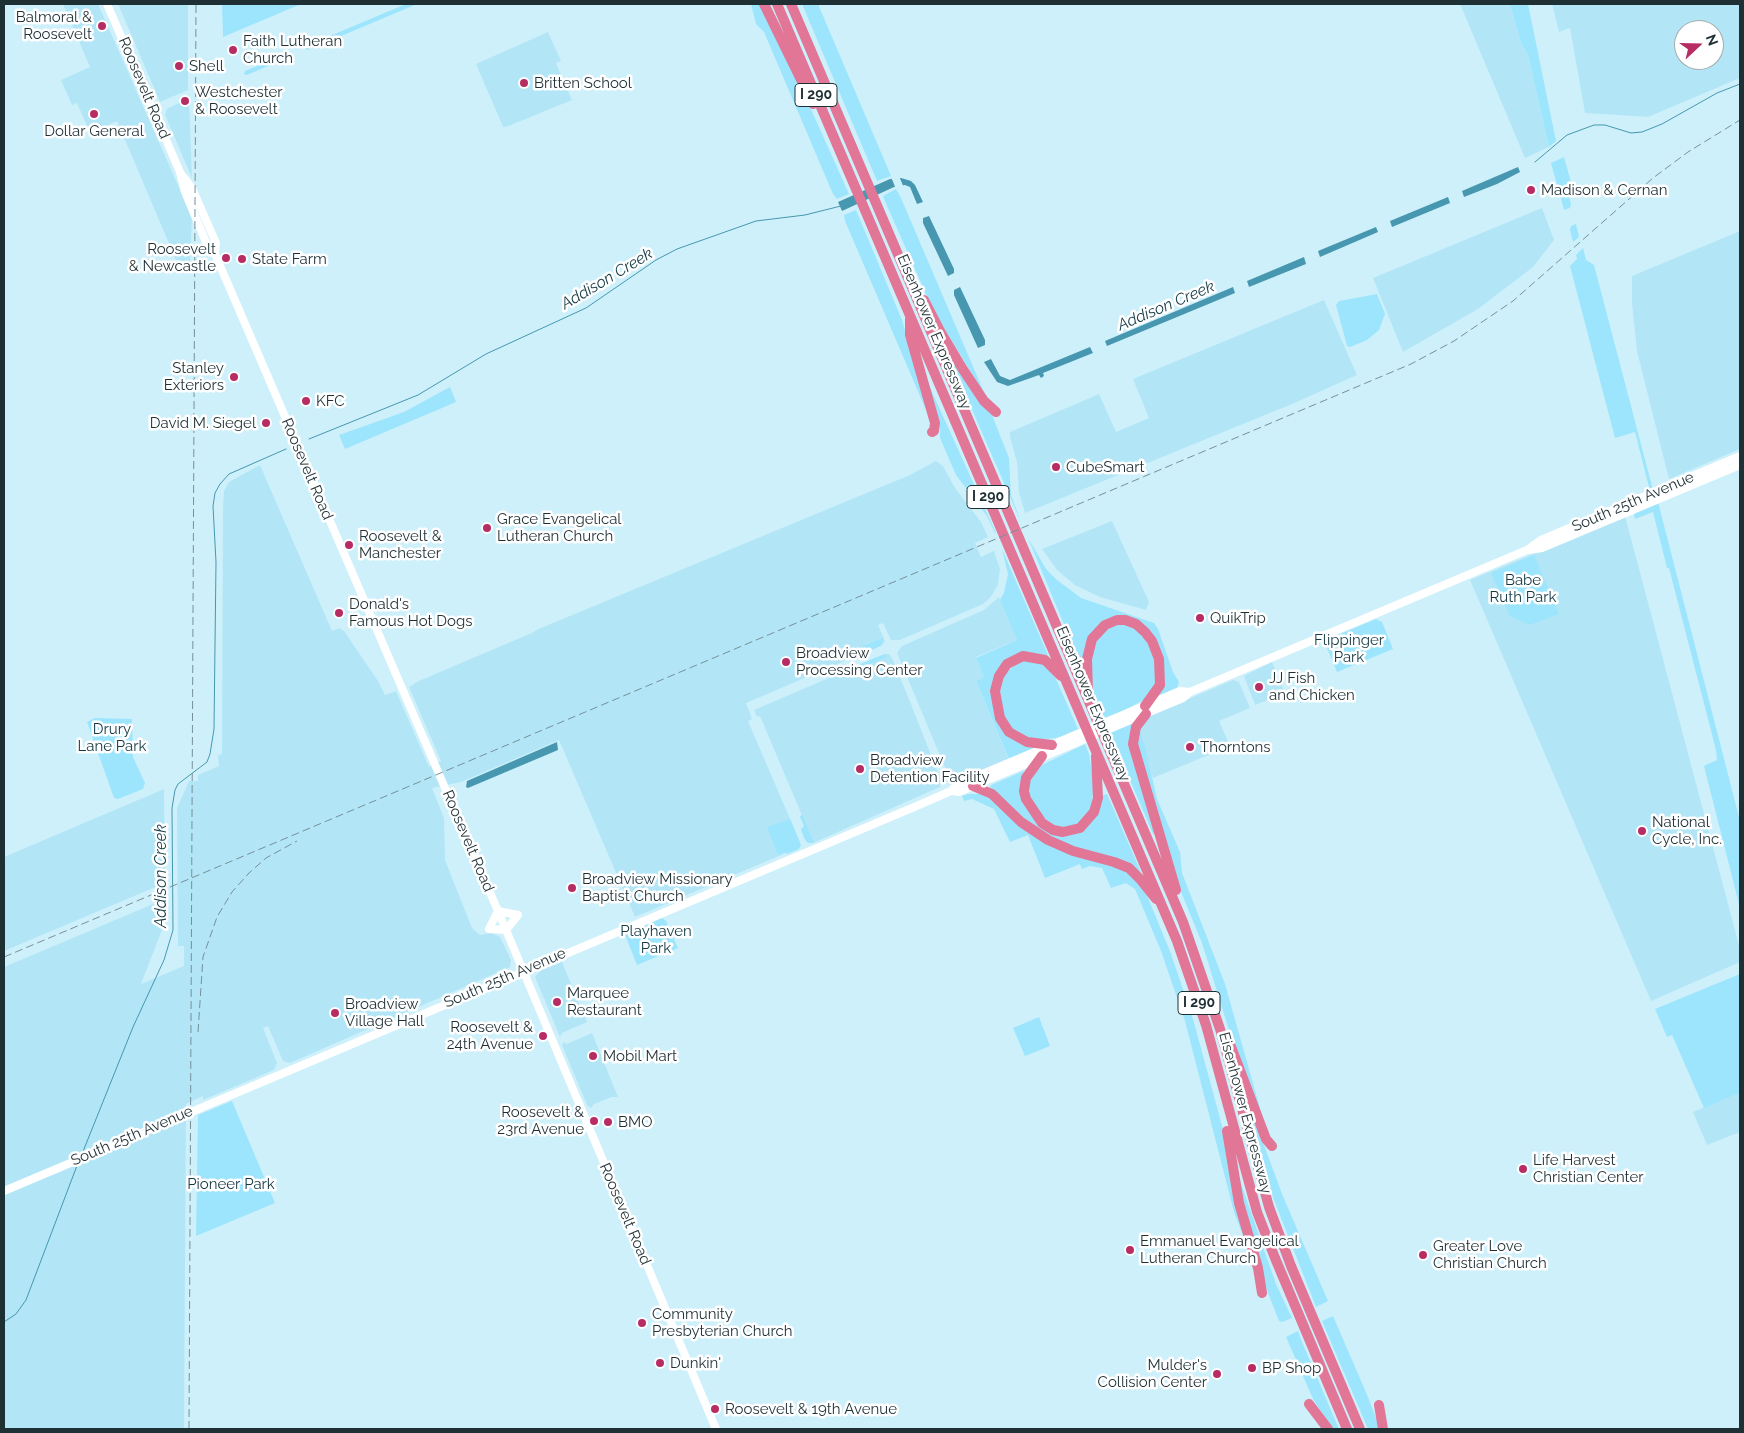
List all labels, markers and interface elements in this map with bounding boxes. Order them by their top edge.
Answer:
place label: Balmoral & Roosevelt [16,8,92,43]
marker: Balmoral & Roosevelt [96,20,108,32]
north arrow [1674,20,1724,70]
place label: Faith Lutheran Church [243,32,342,67]
text: N [1703,32,1721,48]
street label: Roosevelt Road [114,34,174,142]
marker: Faith Lutheran Church [227,44,239,56]
place label: Shell [189,57,224,75]
marker: Shell [173,60,185,72]
place label: Britten School [534,74,632,92]
marker: Britten School [518,77,530,89]
place label: Westchester & Roosevelt [195,83,283,118]
road number: I 290 [795,84,837,106]
marker: Westchester & Roosevelt [179,95,191,107]
marker: Dollar General [88,108,100,120]
place label: Dollar General [44,122,144,140]
place label: Madison & Cernan [1541,181,1667,199]
marker: Madison & Cernan [1525,184,1537,196]
place label: Roosevelt & Newcastle [129,240,216,275]
water label: Addison Creek [558,244,656,314]
place label: State Farm [252,250,327,268]
marker: Roosevelt & Newcastle [220,252,232,264]
street label: Eisenhower Expressway [893,252,975,412]
marker: State Farm [236,253,248,265]
water label: Addison Creek [1115,277,1217,335]
place label: Stanley Exteriors [164,359,224,394]
marker: Stanley Exteriors [228,371,240,383]
place label: KFC [316,392,345,410]
marker: KFC [300,395,312,407]
place label: David M. Siegel [150,414,256,432]
street label: Roosevelt Road [277,415,337,523]
marker: David M. Siegel [260,417,272,429]
place label: CubeSmart [1066,458,1145,476]
marker: CubeSmart [1050,461,1062,473]
street label: South 25th Avenue [1569,468,1697,536]
road number: I 290 [967,486,1009,508]
place label: Grace Evangelical Lutheran Church [497,510,621,545]
marker: Grace Evangelical Lutheran Church [481,522,493,534]
place label: Roosevelt & Manchester [359,527,442,562]
marker: Roosevelt & Manchester [343,539,355,551]
park label: Babe Ruth Park [1490,571,1556,606]
place label: Donald's Famous Hot Dogs [349,595,472,630]
marker: Donald's Famous Hot Dogs [333,607,345,619]
place label: QuikTrip [1210,609,1266,627]
marker: QuikTrip [1194,612,1206,624]
street label: Eisenhower Expressway [1052,624,1134,784]
park label: Flippinger Park [1314,631,1384,666]
place label: Broadview Processing Center [796,644,923,679]
marker: Broadview Processing Center [780,656,792,668]
place label: JJ Fish and Chicken [1269,669,1355,704]
marker: JJ Fish and Chicken [1253,681,1265,693]
park label: Drury Lane Park [78,720,146,755]
place label: Thorntons [1200,738,1271,756]
marker: Thorntons [1184,741,1196,753]
place label: Broadview Detention Facility [870,751,990,786]
marker: Broadview Detention Facility [854,763,866,775]
street label: Roosevelt Road [438,787,498,895]
place label: National Cycle, Inc. [1652,813,1722,848]
water label: Addison Creek [151,824,171,928]
marker: National Cycle, Inc. [1636,825,1648,837]
place label: Broadview Missionary Baptist Church [582,870,733,905]
marker: Broadview Missionary Baptist Church [566,882,578,894]
park label: Playhaven Park [620,922,692,957]
street label: South 25th Avenue [441,944,569,1012]
place label: Marquee Restaurant [567,984,642,1019]
road number: I 290 [1178,991,1220,1014]
place label: Broadview Village Hall [345,995,424,1030]
marker: Marquee Restaurant [551,996,563,1008]
marker: Broadview Village Hall [329,1007,341,1019]
place label: Roosevelt & 24th Avenue [447,1018,533,1053]
marker: Roosevelt & 24th Avenue [537,1030,549,1042]
street label: Eisenhower Expressway [1215,1030,1275,1196]
place label: Mobil Mart [603,1047,677,1065]
marker: Mobil Mart [587,1050,599,1062]
street label: South 25th Avenue [68,1102,196,1170]
place label: Roosevelt & 23rd Avenue [497,1103,584,1138]
place label: BMO [618,1113,652,1131]
marker: Roosevelt & 23rd Avenue [588,1115,600,1127]
marker: BMO [602,1116,614,1128]
place label: Life Harvest Christian Center [1533,1151,1644,1186]
street label: Roosevelt Road [595,1160,655,1268]
marker: Life Harvest Christian Center [1517,1163,1529,1175]
park label: Pioneer Park [187,1175,275,1193]
place label: Emmanuel Evangelical Lutheran Church [1140,1232,1299,1267]
place label: Greater Love Christian Church [1433,1237,1547,1272]
marker: Emmanuel Evangelical Lutheran Church [1124,1244,1136,1256]
marker: Greater Love Christian Church [1417,1249,1429,1261]
place label: Community Presbyterian Church [652,1305,792,1340]
marker: Community Presbyterian Church [636,1317,648,1329]
place label: Dunkin' [670,1354,721,1372]
place label: Mulder's Collision Center [1098,1356,1207,1391]
marker: Dunkin' [654,1357,666,1369]
place label: BP Shop [1262,1359,1321,1377]
marker: BP Shop [1246,1362,1258,1374]
marker: Mulder's Collision Center [1211,1368,1223,1380]
place label: Roosevelt & 19th Avenue [725,1400,897,1418]
marker: Roosevelt & 19th Avenue [709,1403,721,1415]

